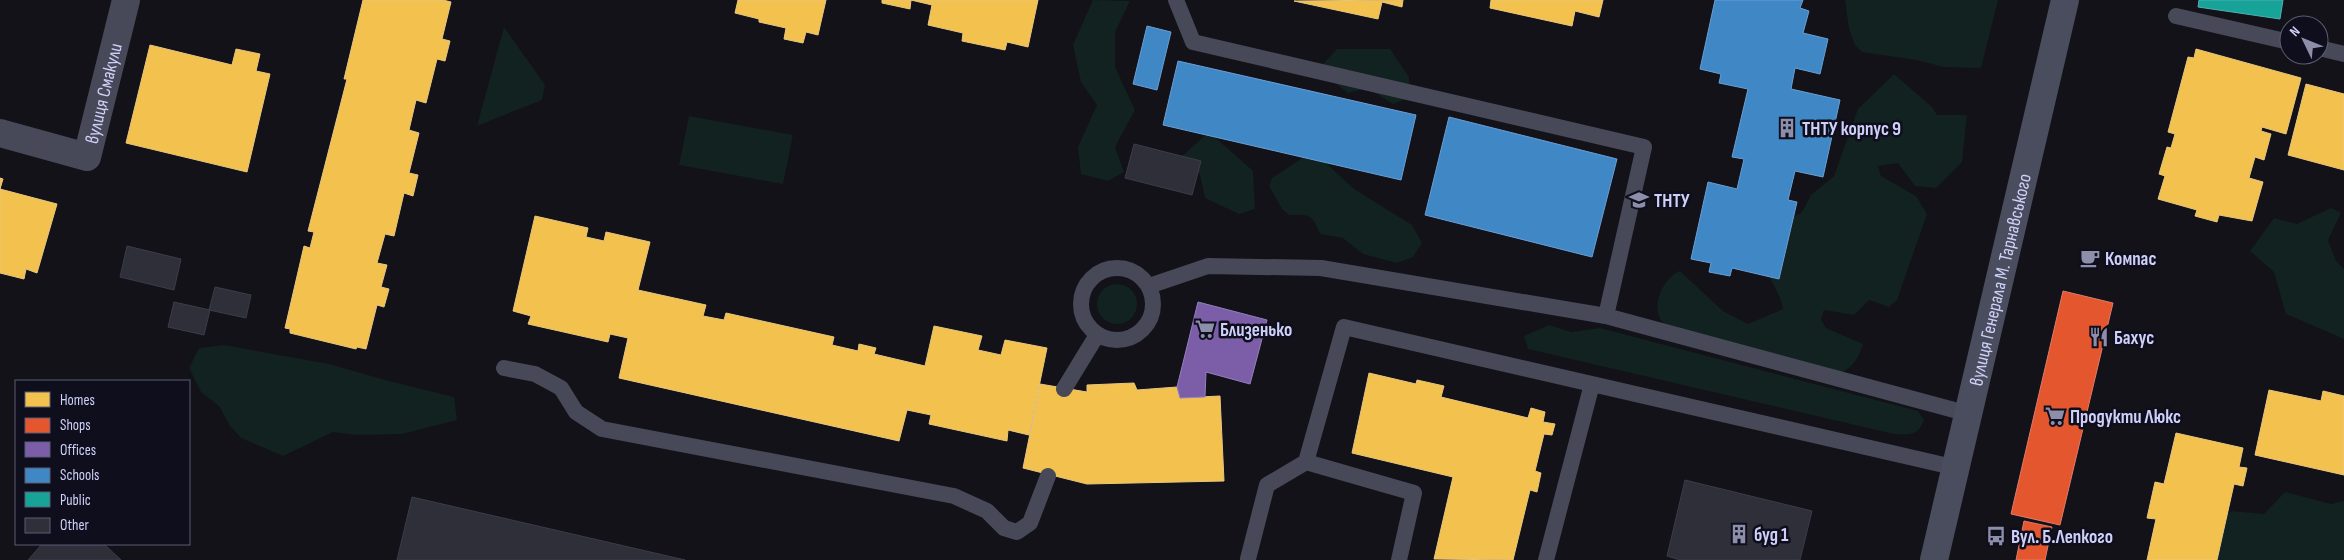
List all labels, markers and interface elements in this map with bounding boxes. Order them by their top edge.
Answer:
north arrow [2279,15,2329,65]
text: N [2286,23,2304,40]
street label: вулиця Смакули [81,41,128,146]
building icon: ТНТУ корпус 9 [1776,117,1798,139]
place label: ТНТУ корпус 9 [1802,118,1901,141]
street label: вулиця Генерала М. Тарнавського [1965,171,2037,388]
school or university icon: ТНТУ [1628,189,1650,211]
place label: ТНТУ [1654,190,1690,213]
cafe icon: Компас [2079,247,2101,269]
place label: Компас [2105,248,2156,271]
supermarket icon: Близенько [1194,318,1216,340]
place label: Близенько [1220,319,1292,342]
restaurant icon: Бахус [2088,326,2110,348]
place label: Бахус [2114,327,2154,350]
legend [15,380,190,545]
text: Homes [60,391,95,410]
supermarket icon: Продукти Люкс [2044,405,2066,427]
place label: Продукти Люкс [2070,406,2181,429]
text: Shops [60,416,91,435]
text: Offices [60,441,96,460]
text: Schools [60,466,99,485]
text: Public [60,491,91,510]
text: Other [60,516,89,535]
building icon: буд 1 [1728,523,1750,545]
place label: буд 1 [1754,524,1789,547]
bus stop icon: Вул. Б.Лепкого [1985,525,2007,547]
place label: Вул. Б.Лепкого [2011,526,2113,549]

